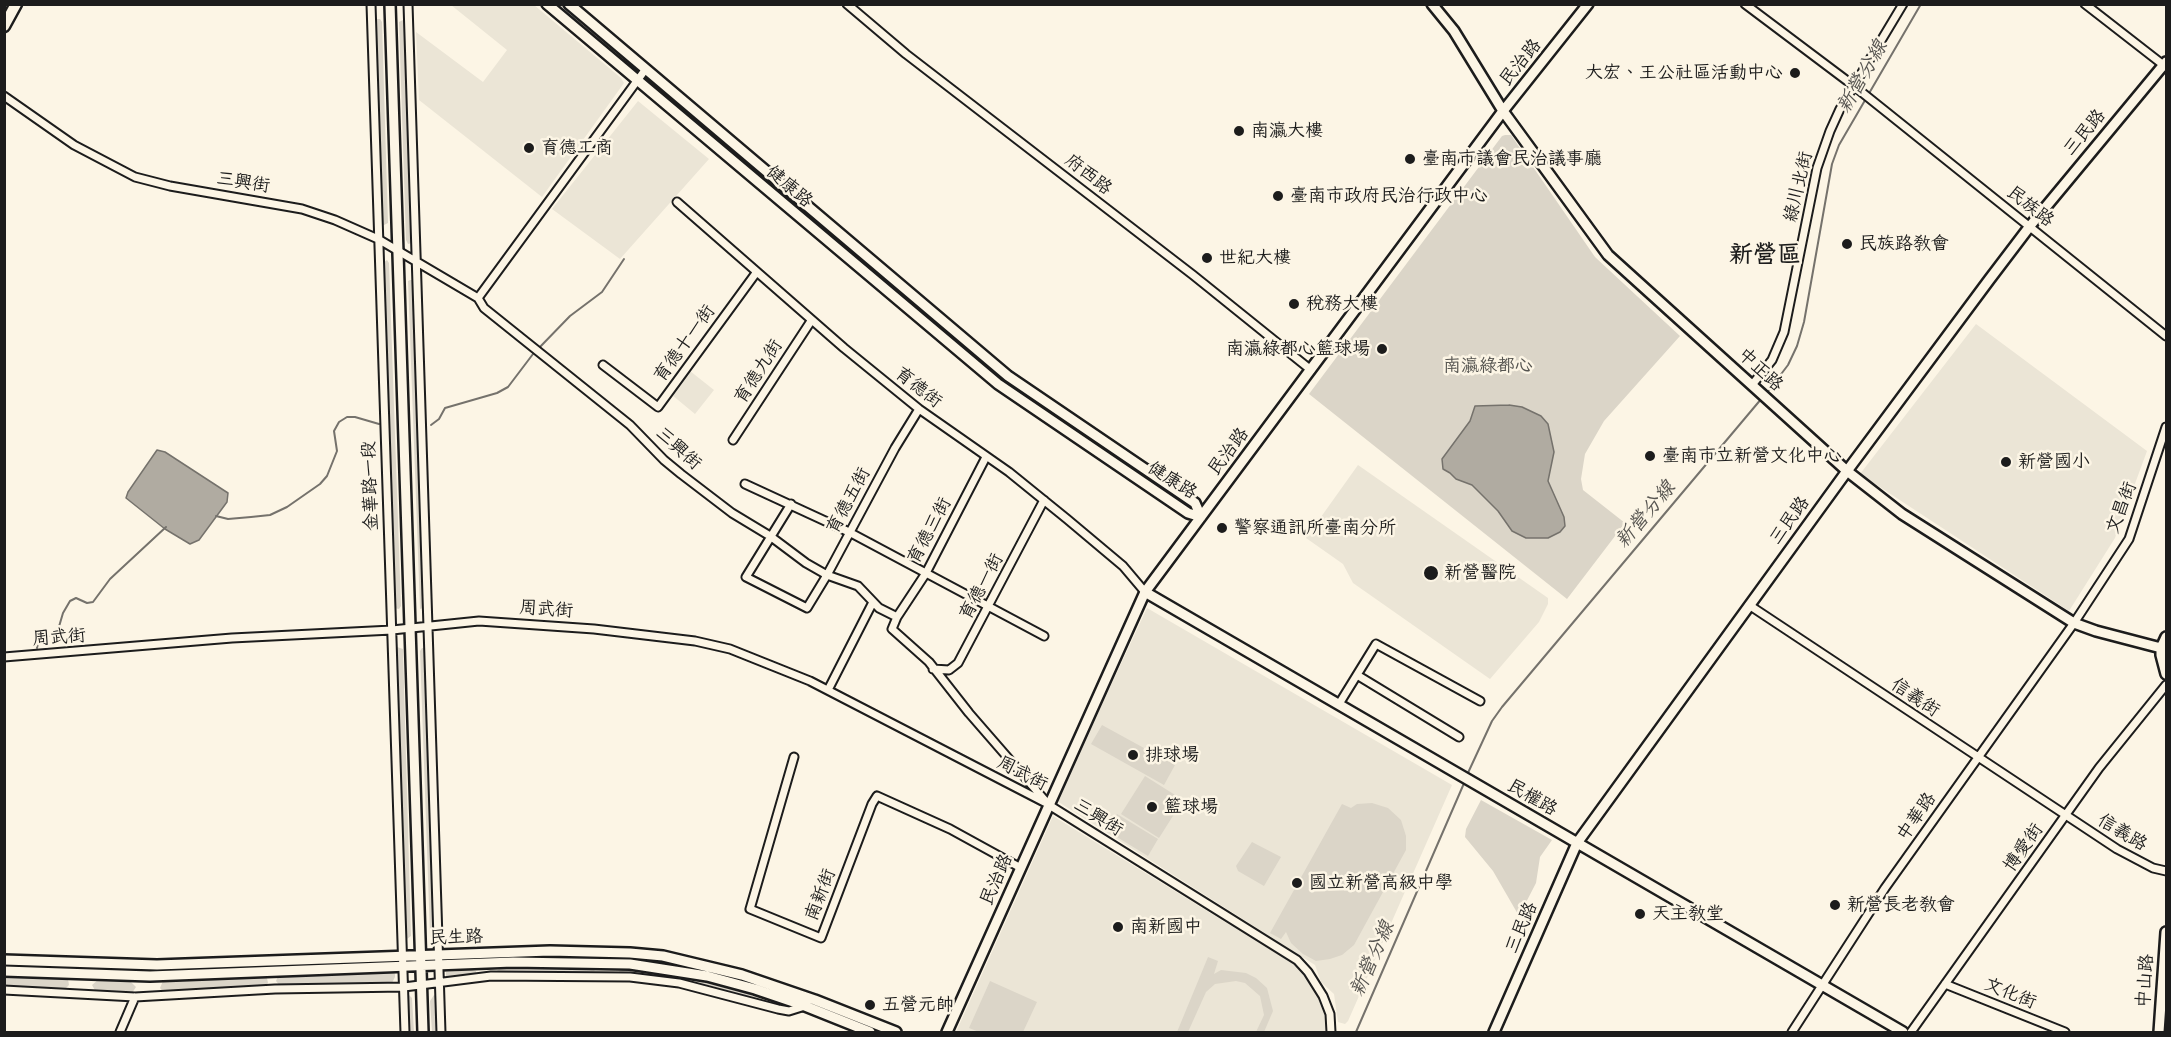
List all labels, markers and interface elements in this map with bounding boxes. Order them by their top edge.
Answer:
street label: 民治路 [1496,35,1546,91]
water label: 新營分線 [1833,36,1893,118]
place label: 大宏、王公社區活動中心 [1585,62,1783,84]
marker: 大宏、王公社區活動中心 [1788,66,1802,80]
street label: 三民路 [2059,105,2111,161]
place label: 南瀛大樓 [1251,120,1323,142]
marker: 南瀛大樓 [1232,124,1246,138]
place label: 育德工商 [541,137,613,159]
marker: 育德工商 [522,141,536,155]
place label: 臺南市議會民治議事廳 [1422,148,1602,170]
street label: 綠川北街 [1780,149,1818,225]
street label: 府西路 [1060,150,1116,200]
marker: 臺南市議會民治議事廳 [1403,152,1417,166]
street label: 健康路 [761,161,817,213]
street label: 三興街 [215,168,271,198]
street label: 民族路 [2002,182,2058,232]
place label: 臺南市政府民治行政中心 [1290,185,1488,207]
marker: 臺南市政府民治行政中心 [1271,189,1285,203]
place label: 民族路教會 [1859,233,1949,255]
marker: 民族路教會 [1840,237,1854,251]
district label: 新營區 [1729,242,1801,270]
place label: 世紀大樓 [1219,247,1291,269]
marker: 世紀大樓 [1200,251,1214,265]
place label: 稅務大樓 [1306,293,1378,315]
marker: 稅務大樓 [1287,297,1301,311]
street label: 育德十一街 [650,301,720,387]
street label: 育德九街 [730,336,788,408]
place label: 南瀛綠都心籃球場 [1226,338,1370,360]
marker: 南瀛綠都心籃球場 [1375,342,1389,356]
street label: 中正路 [1733,344,1787,396]
park label: 南瀛綠都心 [1443,355,1533,377]
street label: 育德街 [890,363,946,413]
street label: 三興街 [651,423,705,475]
street label: 民治路 [1204,424,1254,480]
street label: 金華路一段 [359,441,383,531]
place label: 臺南市立新營文化中心 [1662,445,1842,467]
marker: 臺南市立新營文化中心 [1643,449,1657,463]
place label: 新營國小 [2018,451,2090,473]
marker: 新營國小 [1999,455,2013,469]
street label: 健康路 [1143,458,1201,504]
street label: 育德五街 [823,464,875,538]
water label: 新營分線 [1611,477,1681,553]
street label: 文昌街 [2102,479,2142,537]
street label: 三民路 [1765,493,1815,549]
street label: 育德三街 [904,494,956,568]
place label: 警察通訊所臺南分所 [1234,517,1396,539]
marker: 警察通訊所臺南分所 [1215,521,1229,535]
street label: 育德一街 [956,550,1008,624]
place label: 新營醫院 [1444,562,1516,584]
marker: 新營醫院 [1422,564,1440,582]
street label: 周武街 [518,597,574,623]
street label: 周武街 [31,625,87,651]
street label: 信義街 [1887,674,1943,722]
place label: 排球場 [1145,744,1199,766]
marker: 排球場 [1126,748,1140,762]
street label: 周武街 [993,752,1051,796]
street label: 民權路 [1503,775,1561,821]
street label: 中華路 [1893,789,1941,845]
street label: 三興街 [1069,795,1127,841]
place label: 籃球場 [1164,796,1218,818]
marker: 籃球場 [1145,800,1159,814]
street label: 信義路 [2093,810,2151,856]
street label: 博愛街 [2000,820,2048,876]
street label: 民治路 [976,851,1018,909]
street label: 南新街 [801,866,841,924]
place label: 國立新營高級中學 [1309,872,1453,894]
marker: 國立新營高級中學 [1290,876,1304,890]
place label: 新營長老教會 [1847,894,1955,916]
marker: 新營長老教會 [1828,898,1842,912]
street label: 三民路 [1502,899,1542,957]
place label: 天主教堂 [1652,903,1724,925]
marker: 天主教堂 [1633,907,1647,921]
place label: 南新國中 [1130,916,1202,938]
water label: 新營分線 [1346,918,1400,1000]
marker: 南新國中 [1111,920,1125,934]
street label: 民生路 [429,926,483,950]
street label: 中山路 [2133,953,2159,1009]
street label: 文化街 [1981,974,2039,1014]
place label: 五營元帥 [882,994,954,1016]
marker: 五營元帥 [863,998,877,1012]

